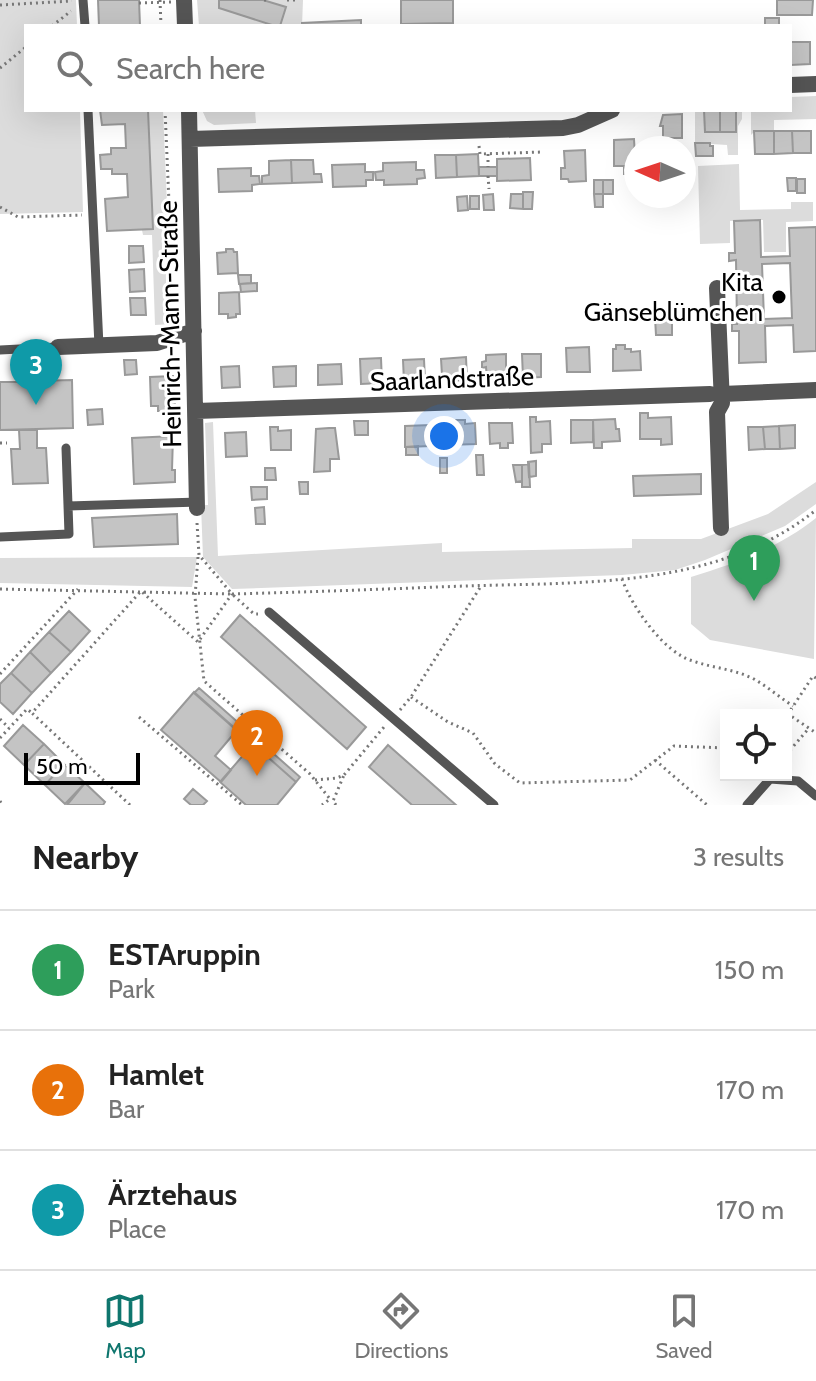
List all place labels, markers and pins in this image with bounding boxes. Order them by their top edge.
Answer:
place label: Kita Gänseblümchen [584,266,764,328]
marker: Kita Gänseblümchen [770,288,788,306]
pin: 3 [10,339,62,405]
pin: 1 [728,535,780,601]
pin: 2 [231,710,283,776]

